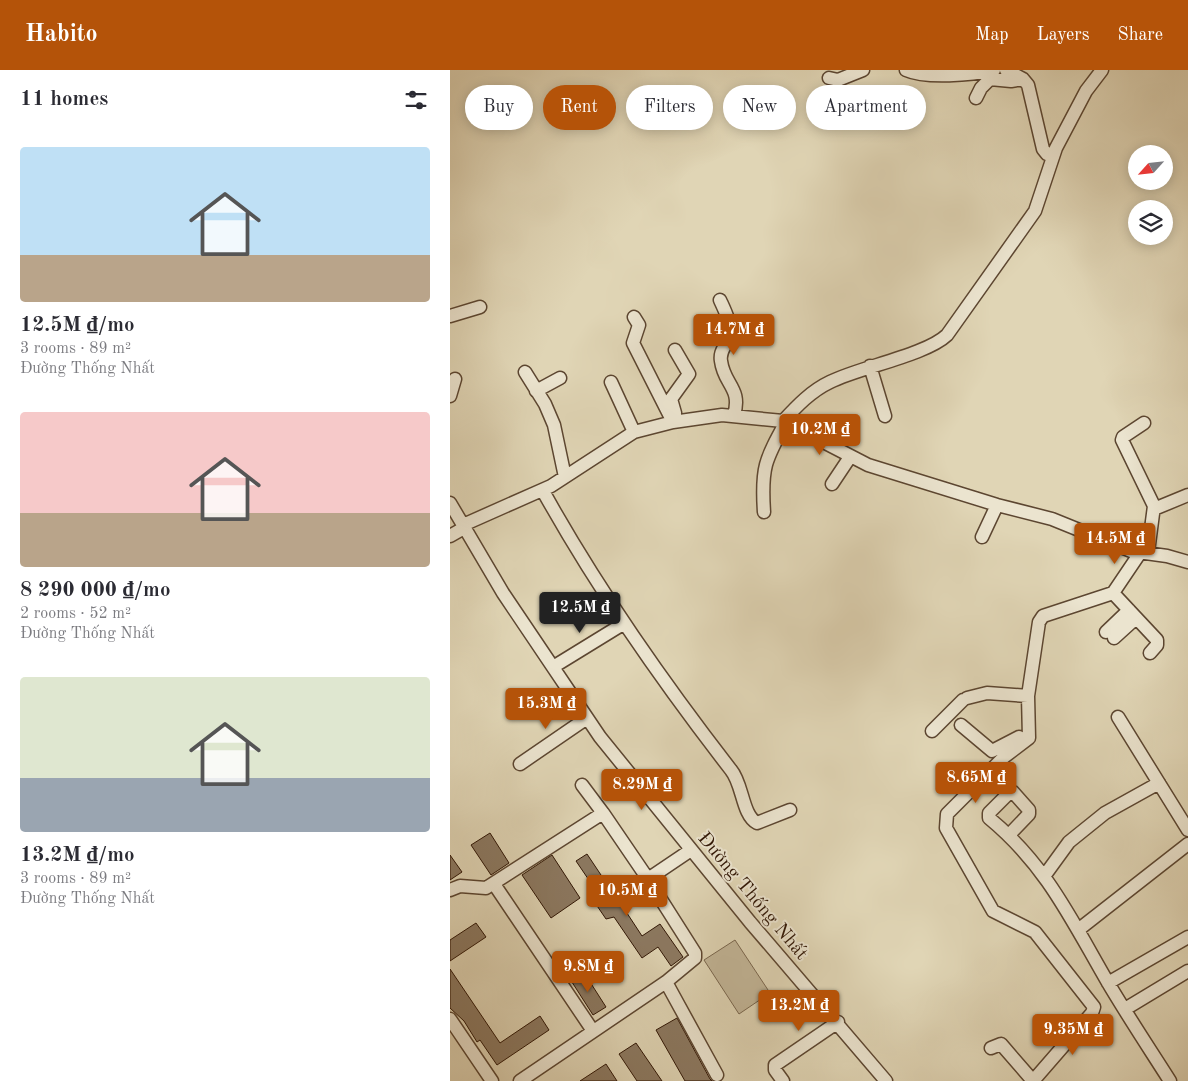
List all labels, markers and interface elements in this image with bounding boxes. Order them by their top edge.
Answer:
text: Habito [25,23,98,47]
text: Map [975,26,1009,44]
text: Layers [1037,26,1089,44]
text: Share [1117,26,1163,44]
chip: Buy [465,85,533,130]
chip: Rent [543,85,616,130]
chip: Filters [626,85,713,130]
chip: New [723,85,796,130]
chip: Apartment [806,85,926,130]
icon: filters [402,86,430,114]
text: 11 homes [20,89,108,110]
north arrow [1128,145,1172,190]
map controls [1128,145,1173,245]
icon: home [180,179,270,269]
button: layers [1128,200,1173,245]
pin: 14.7M ₫ [688,314,780,356]
text: 12.5M ₫/mo [20,315,135,336]
text: 14.7M ₫ [704,322,764,338]
text: 3 rooms · 89 m² [20,341,131,357]
text: Đường Thống Nhất [20,361,155,377]
pin: 10.2M ₫ [774,414,866,456]
text: 10.2M ₫ [790,422,850,438]
icon: home [180,444,270,534]
pin: 14.5M ₫ [1069,522,1161,565]
text: 14.5M ₫ [1085,531,1145,547]
text: 8 290 000 ₫/mo [20,580,171,601]
pin: 12.5M ₫ [534,592,626,634]
text: 12.5M ₫ [550,600,610,616]
text: 2 rooms · 52 m² [20,606,131,622]
text: Đường Thống Nhất [20,626,155,642]
pin: 15.3M ₫ [500,688,592,730]
text: 15.3M ₫ [516,696,576,712]
icon: home [180,709,270,799]
pin: 8.65M ₫ [930,762,1022,804]
pin: 8.29M ₫ [596,768,688,811]
text: 8.65M ₫ [946,770,1006,786]
text: 8.29M ₫ [612,777,672,793]
street label: Đường Thống Nhất [693,829,812,964]
text: 13.2M ₫/mo [20,845,135,866]
text: 3 rooms · 89 m² [20,871,131,887]
pin: 10.5M ₫ [581,874,673,917]
text: 10.5M ₫ [597,883,657,899]
text: Đường Thống Nhất [20,891,155,907]
pin: 9.8M ₫ [547,950,629,993]
text: 9.8M ₫ [563,959,613,975]
pin: 13.2M ₫ [753,990,845,1032]
text: 13.2M ₫ [769,998,829,1014]
pin: 9.35M ₫ [1027,1014,1119,1056]
text: 9.35M ₫ [1043,1022,1103,1038]

